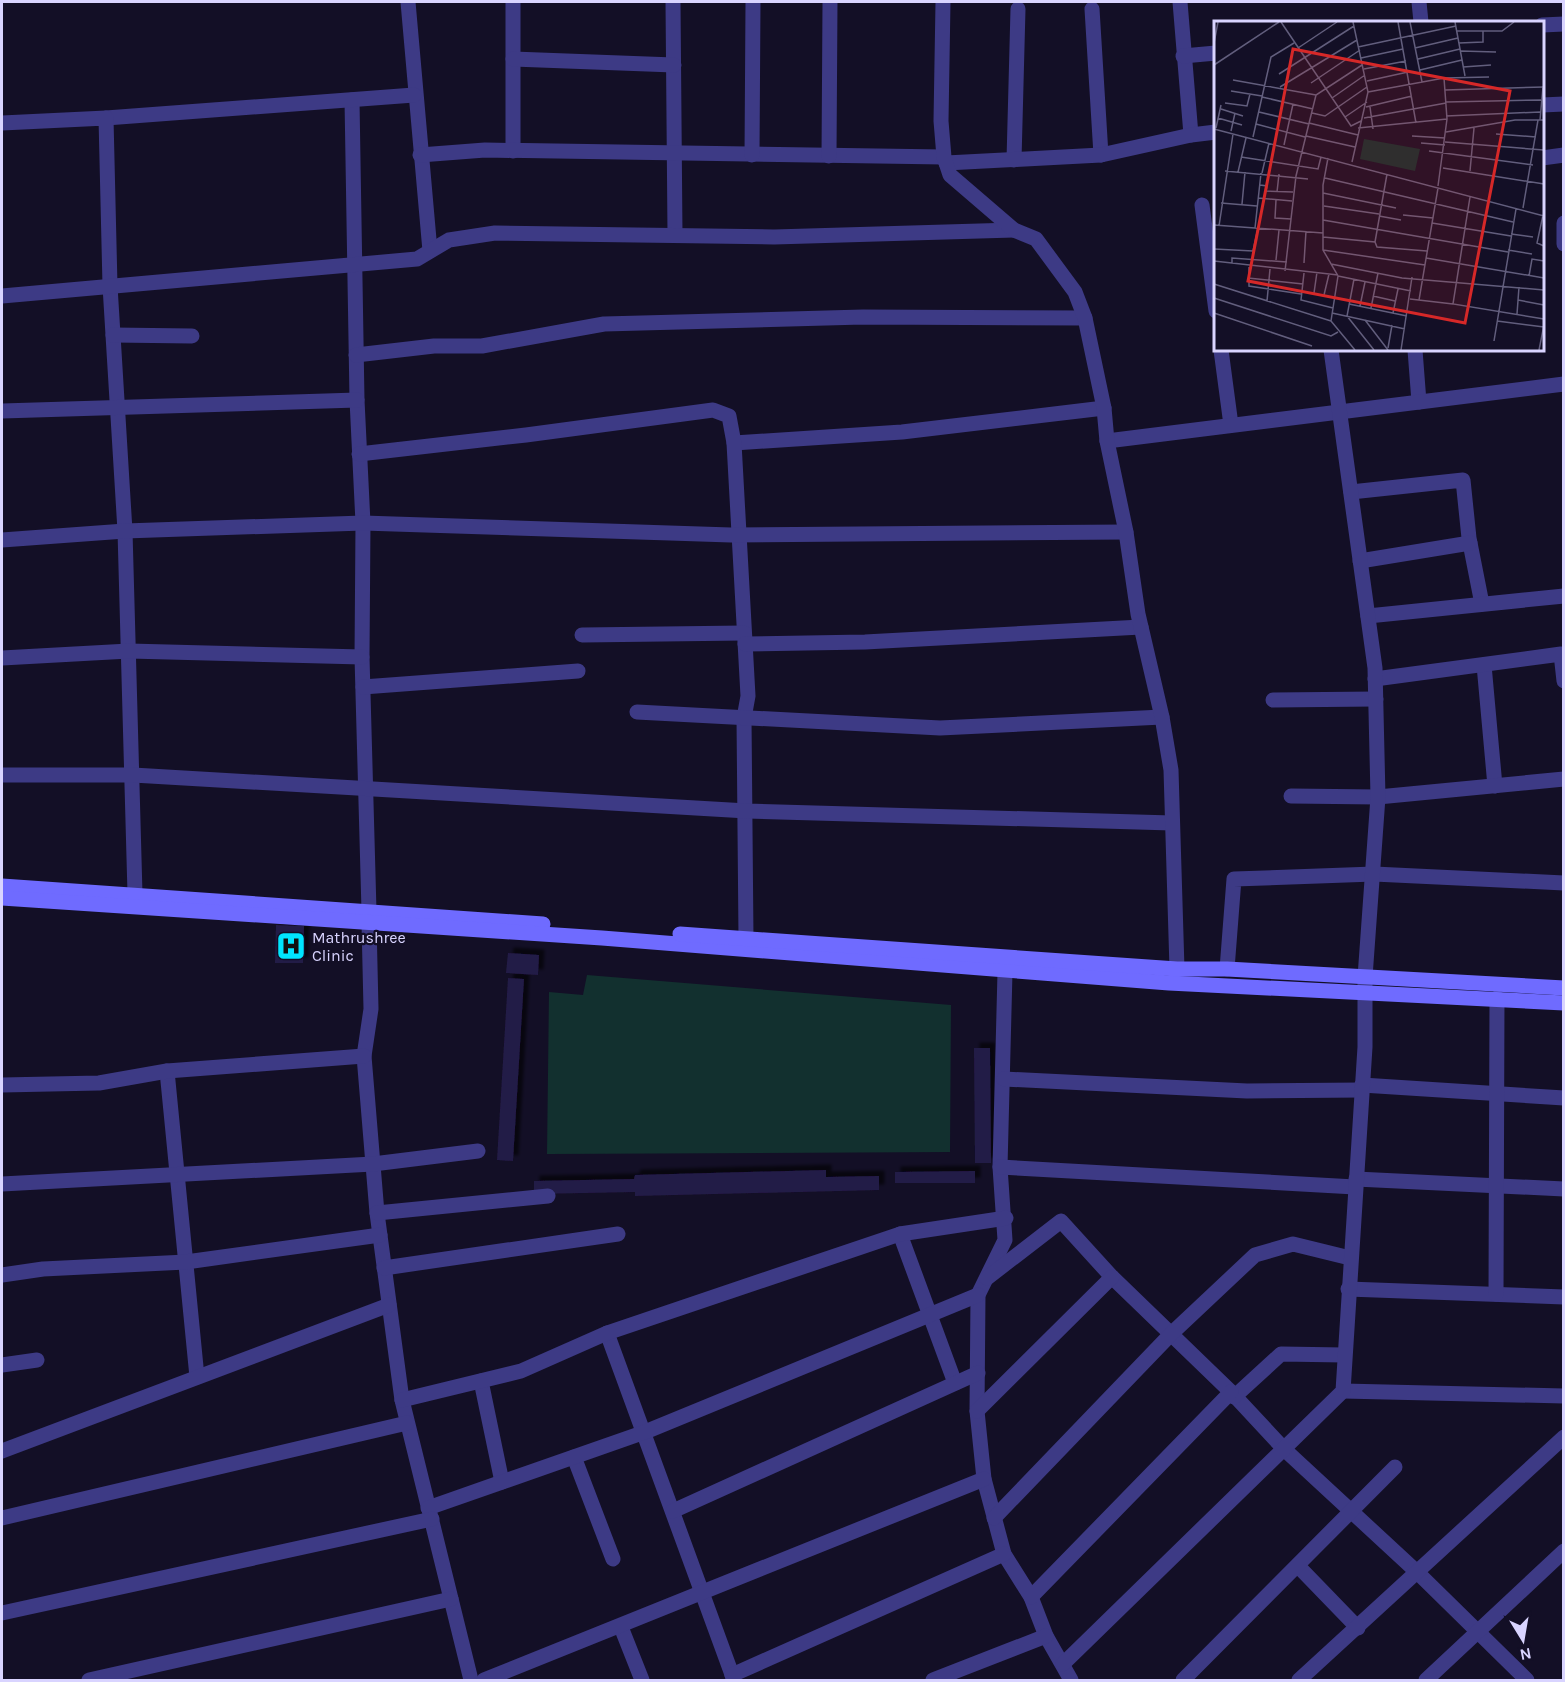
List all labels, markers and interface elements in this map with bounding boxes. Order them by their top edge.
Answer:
inset map [1214,21,1544,351]
place label: Mathrushree Clinic [312,928,406,965]
hospital icon: Mathrushree Clinic [275,930,307,962]
north arrow [1493,1610,1553,1670]
text: N [1518,1644,1533,1665]

